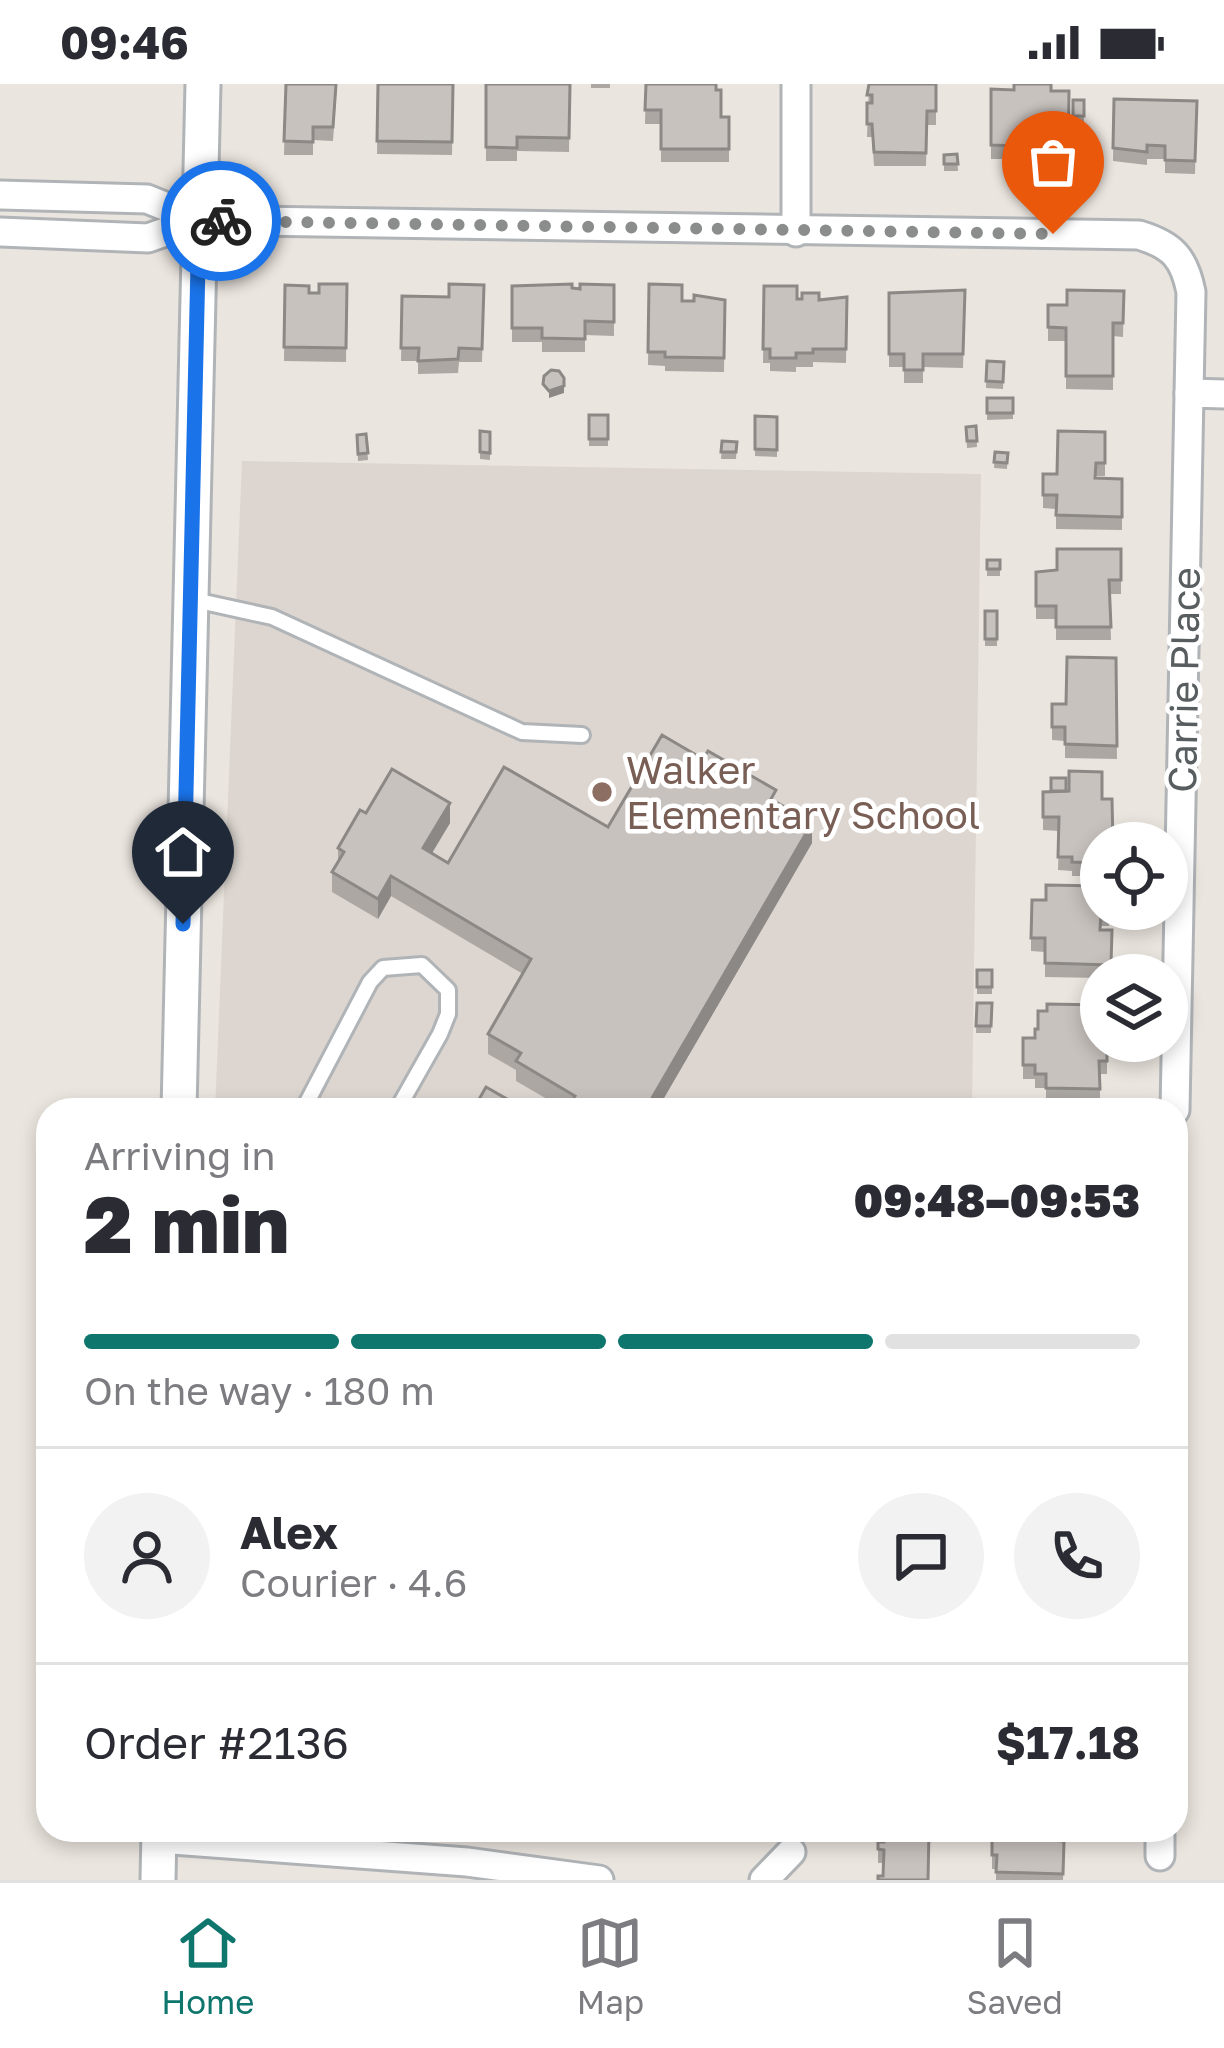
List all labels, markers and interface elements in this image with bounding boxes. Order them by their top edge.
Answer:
text: 09:46 [60,15,189,69]
pin [1002,111,1104,234]
icon: bag [1020,129,1086,195]
courier [161,161,281,281]
icon: bike [188,188,254,254]
street label: Carrie Place [1158,567,1209,793]
place label: Walker Elementary School [626,746,980,838]
marker: Walker Elementary School [589,779,615,805]
pin [132,801,234,924]
icon: home [150,819,216,885]
map controls [1080,822,1188,1062]
button: locate [1080,822,1188,930]
button: layers [1080,954,1188,1062]
text: Arriving in [84,1132,275,1179]
text: 09:48–09:53 [854,1173,1140,1227]
text: 2 min [84,1177,289,1270]
text: On the way · 180 m [84,1367,435,1414]
button: person [84,1493,210,1619]
button: chat [858,1493,984,1619]
button: phone [1014,1493,1140,1619]
text: Alex [240,1505,338,1559]
text: Courier · 4.6 [240,1559,467,1606]
text: Order #2136 [84,1715,349,1769]
text: $17.18 [996,1715,1140,1769]
tab: Home [161,1910,254,2021]
tab: Map [577,1910,644,2021]
tab: Saved [966,1910,1063,2021]

